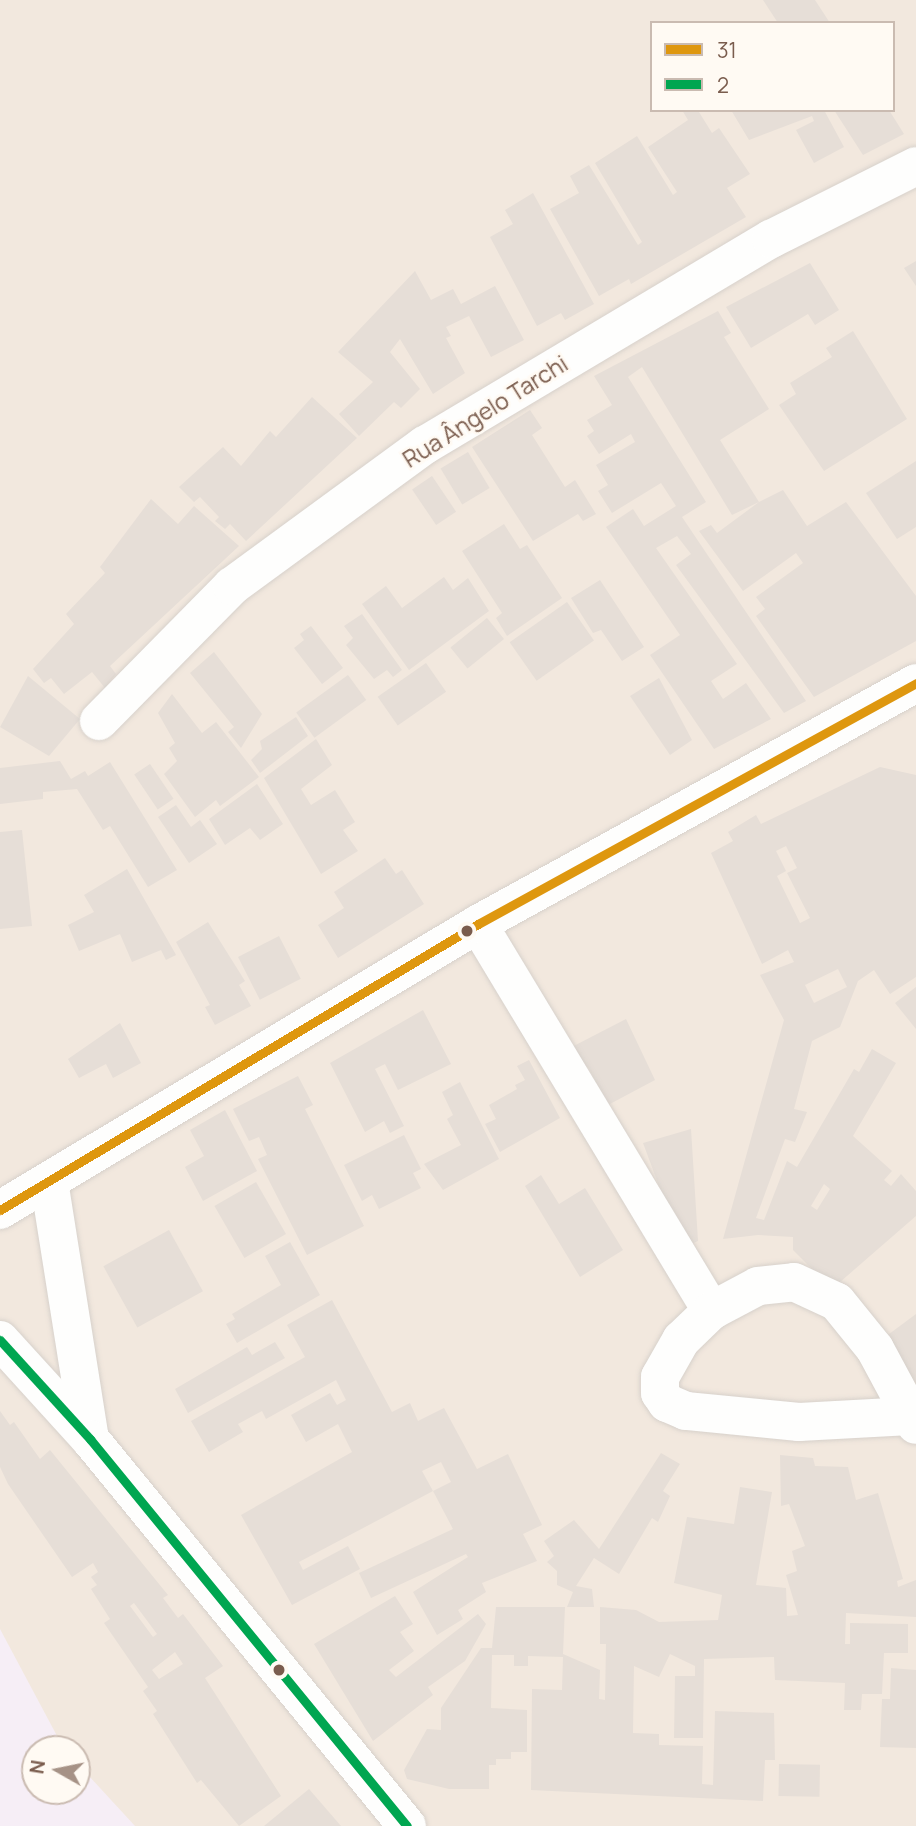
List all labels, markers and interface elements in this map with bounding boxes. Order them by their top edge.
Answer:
legend [650,21,895,112]
text: 31 [717,36,737,64]
text: 2 [717,71,729,99]
street label: Rua Ângelo Tarchi [397,349,573,473]
unlabelled marker [460,924,474,938]
unlabelled marker [272,1663,286,1677]
north arrow [21,1735,91,1805]
text: N [23,1758,51,1776]

